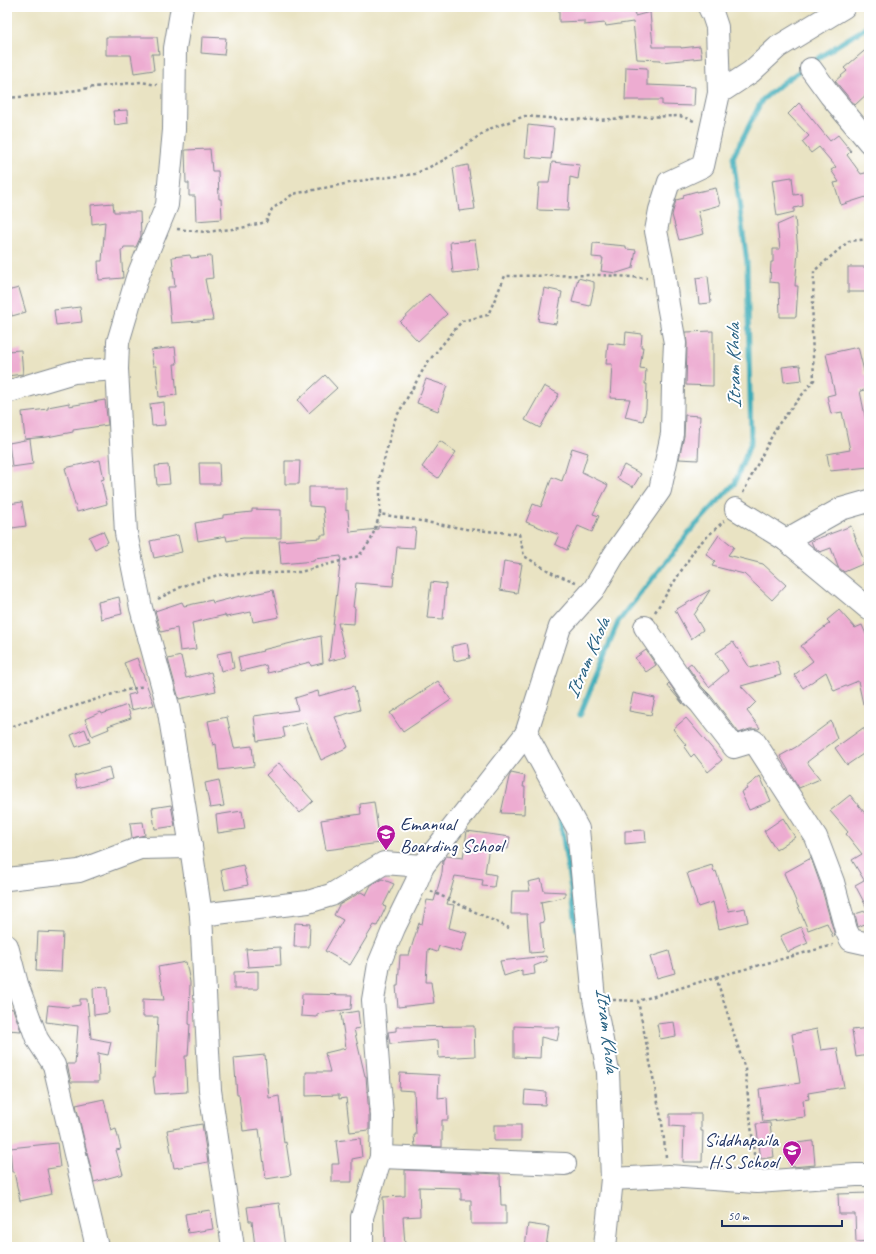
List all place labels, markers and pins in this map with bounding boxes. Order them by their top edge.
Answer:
place label: Emanual Boarding School [400,812,507,858]
school or university icon: Emanual Boarding School [375,823,397,851]
place label: Siddhapaila H.S School [704,1128,782,1174]
school or university icon: Siddhapaila H.S School [781,1139,803,1167]

